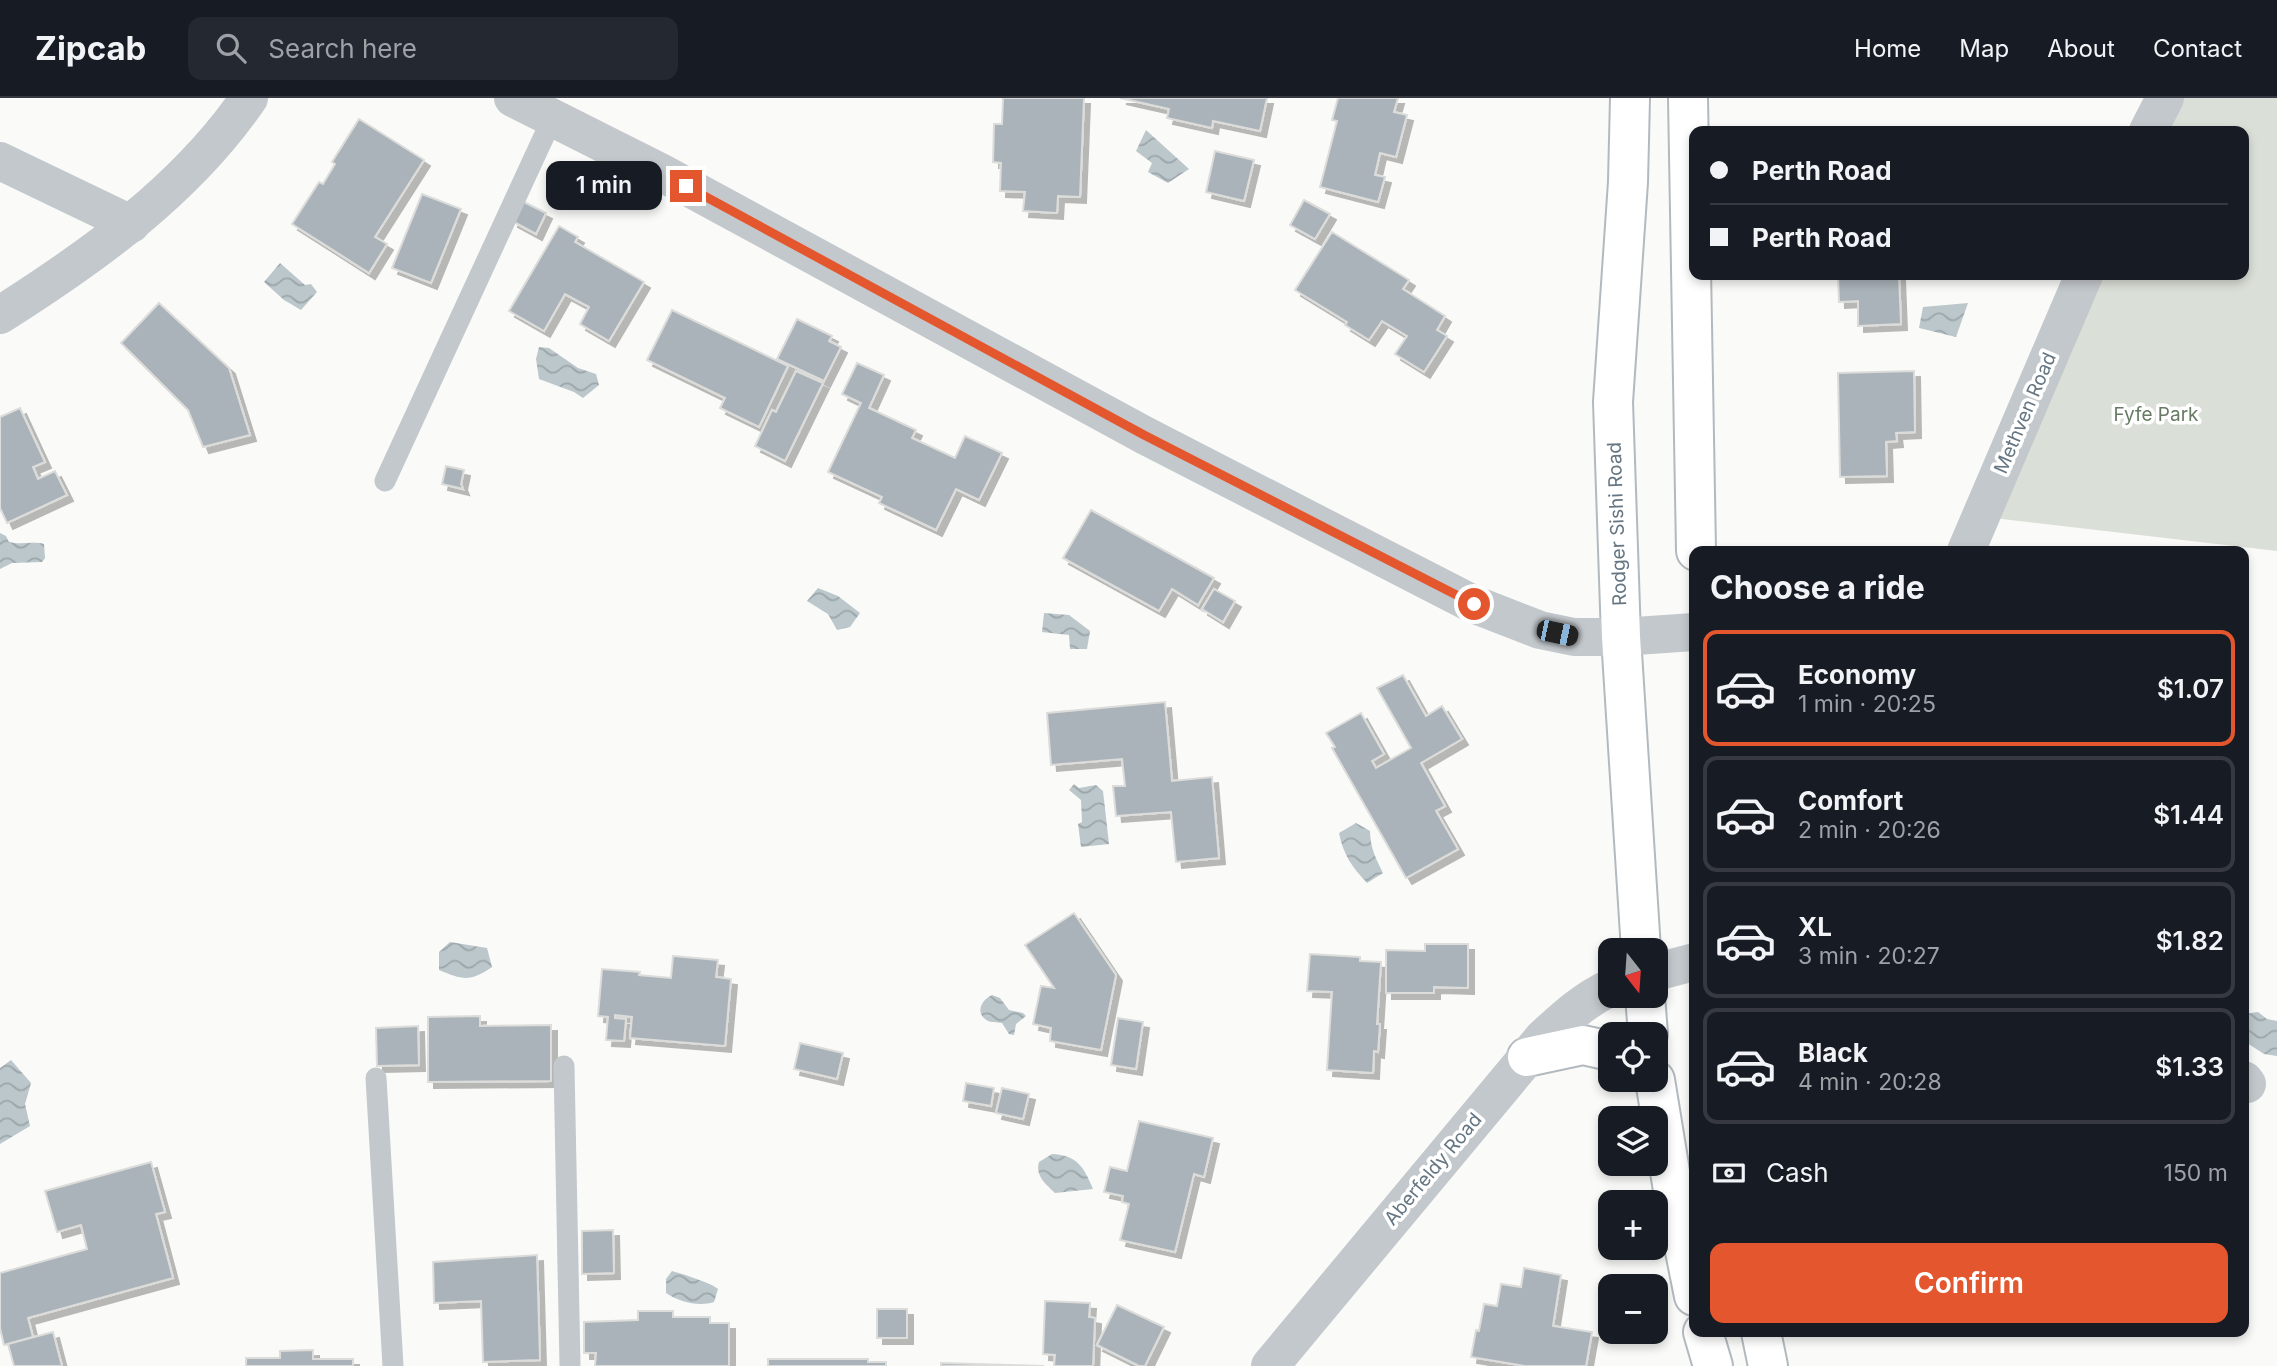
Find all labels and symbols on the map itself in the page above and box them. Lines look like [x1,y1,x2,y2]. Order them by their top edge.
callout: 1 min [546,162,662,210]
route end [670,170,702,202]
street label: Methven Road [1989,349,2061,477]
park label: Fyfe Park [2113,403,2199,426]
street label: Rodger Sishi Road [1603,442,1631,606]
route start [1458,588,1490,620]
car [1535,618,1580,648]
north arrow [1598,938,1668,1008]
street label: Aberfeldy Road [1380,1108,1486,1230]

